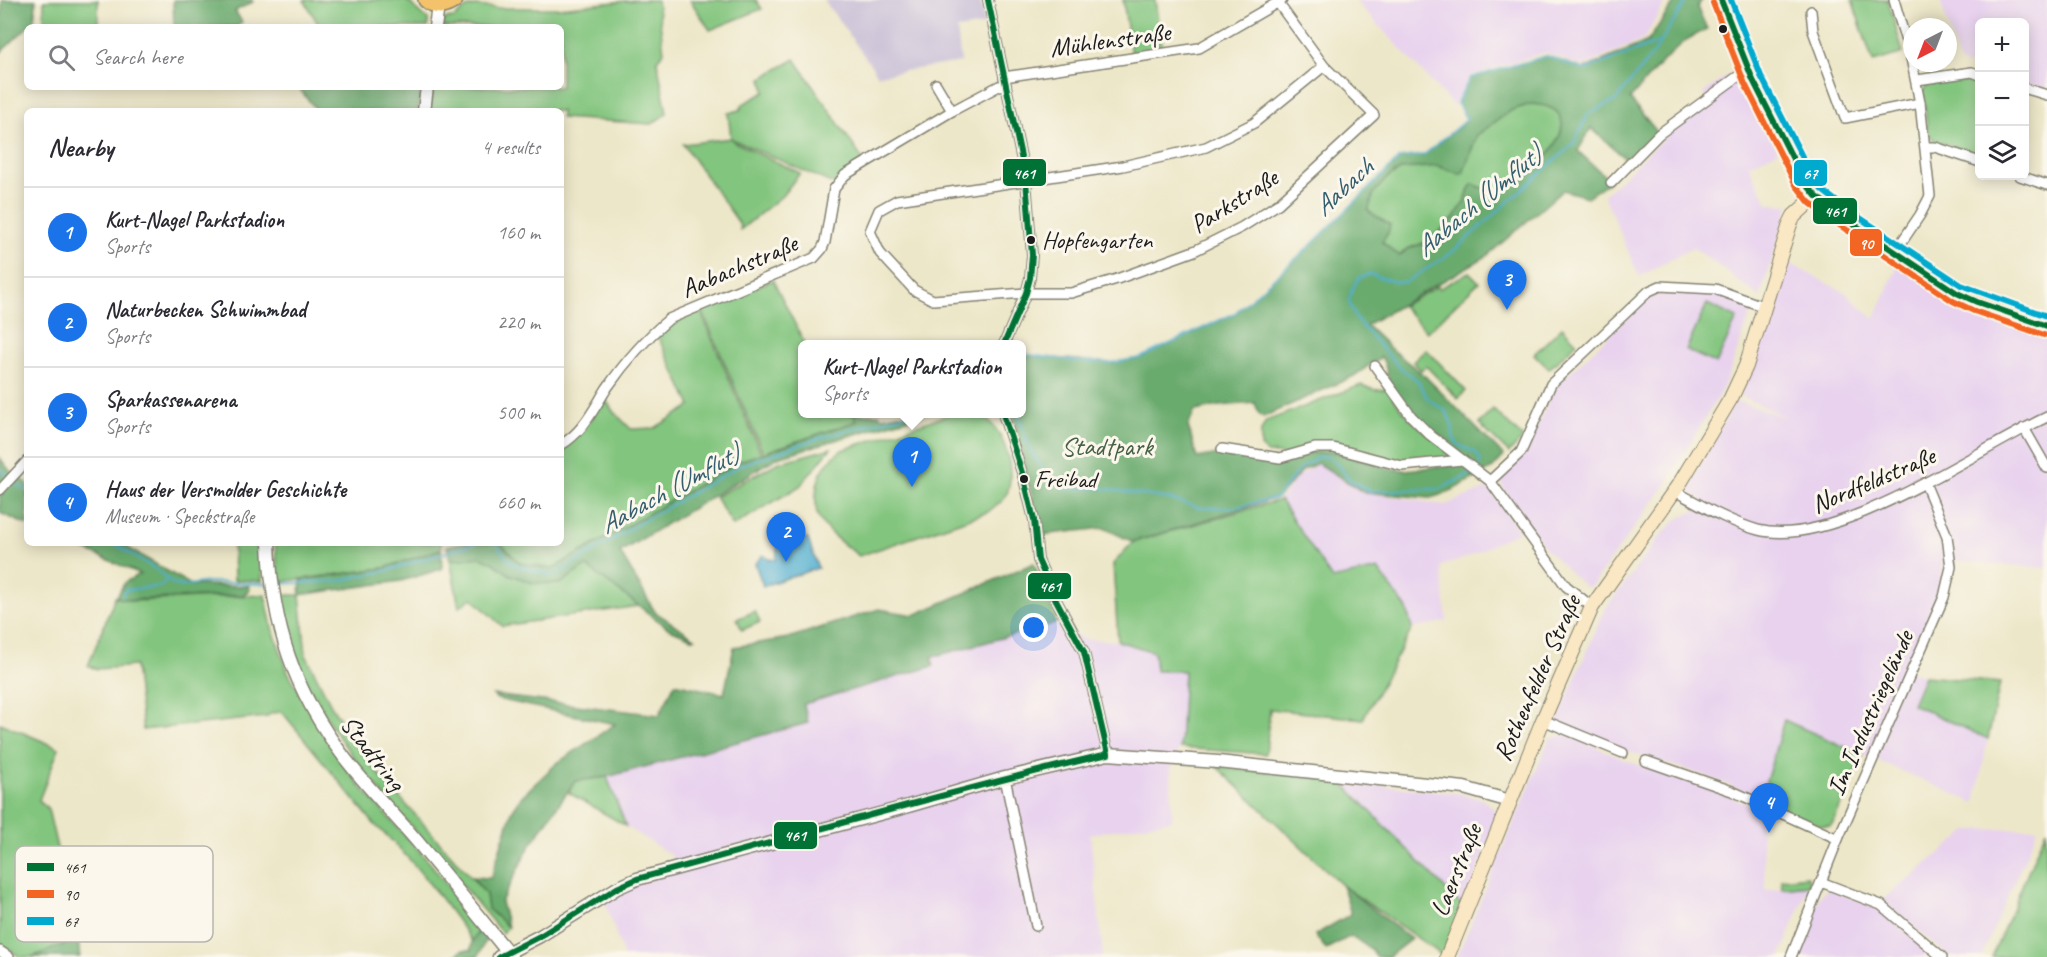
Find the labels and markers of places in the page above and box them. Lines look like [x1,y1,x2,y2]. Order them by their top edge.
unlabelled marker [1717,23,1729,35]
place label: Hopfengarten [1042,225,1153,255]
marker: Hopfengarten [1025,234,1037,246]
pin: 3 [1488,260,1526,310]
pin: 1 [892,438,932,487]
place label: Freibad [1035,464,1100,494]
marker: Freibad [1018,473,1030,485]
pin: 2 [766,512,806,562]
pin: 4 [1750,784,1788,833]

